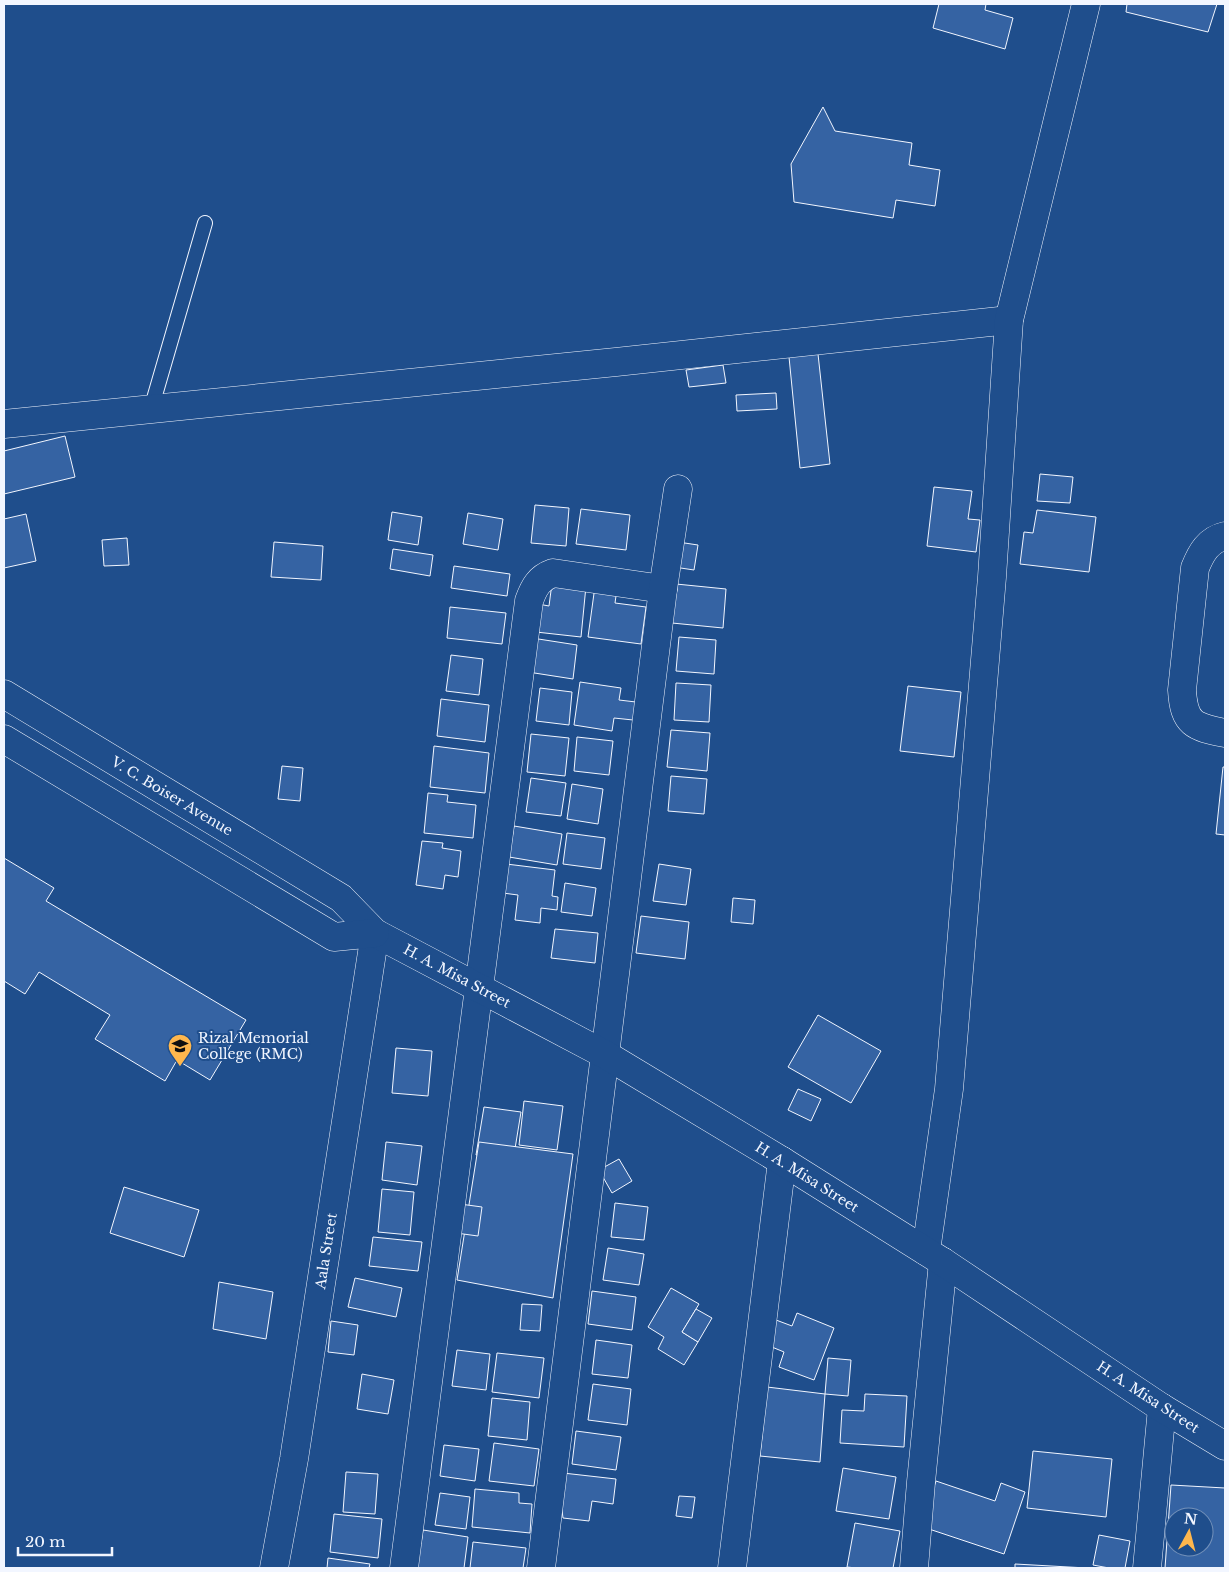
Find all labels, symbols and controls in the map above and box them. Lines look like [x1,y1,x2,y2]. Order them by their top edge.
street label: V. C. Boiser Avenue [107,752,236,839]
street label: H. A. Misa Street [400,940,514,1012]
place label: Rizal Memorial College (RMC) [198,1029,309,1063]
school or university icon: Rizal Memorial College (RMC) [167,1033,193,1067]
street label: H. A. Misa Street [752,1138,863,1216]
street label: Aala Street [311,1211,341,1291]
street label: H. A. Misa Street [1093,1357,1203,1437]
north arrow [1164,1507,1214,1557]
text: N [1183,1509,1198,1529]
scale bar [18,1524,111,1556]
text: 20 m [25,1532,65,1551]

